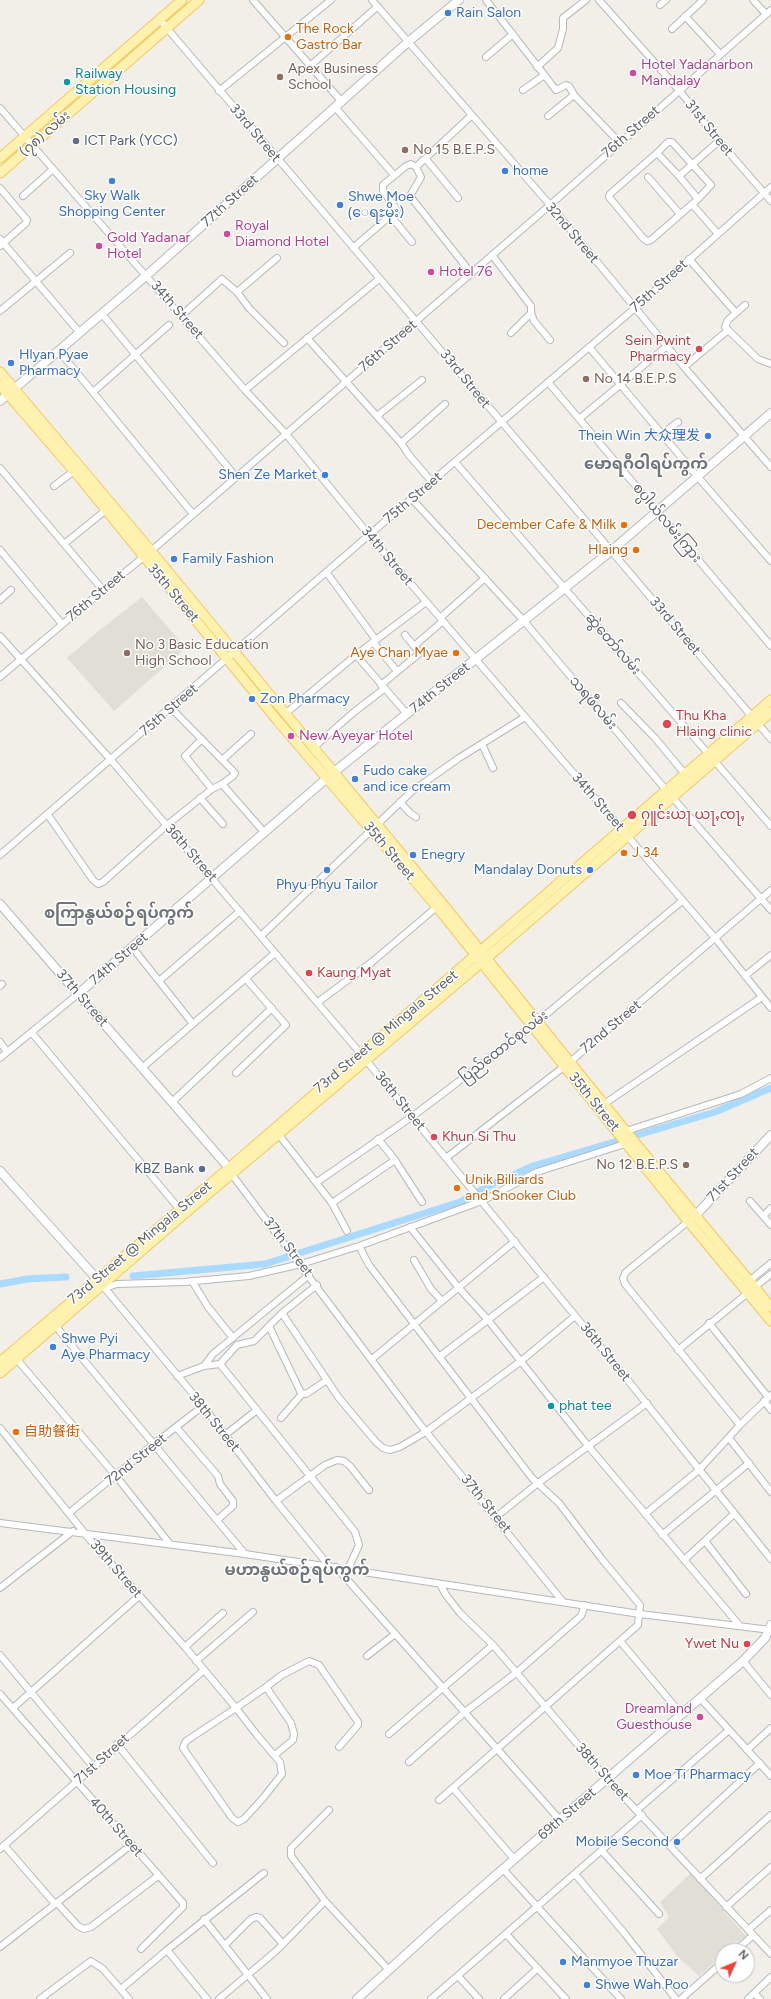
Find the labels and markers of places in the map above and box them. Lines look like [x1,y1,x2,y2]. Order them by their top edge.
place label: Rain Salon [456,5,521,21]
marker: Rain Salon [443,8,453,18]
place label: The Rock Gastro Bar [296,21,362,54]
marker: The Rock Gastro Bar [283,32,293,42]
place label: Hotel Yadanarbon Mandalay [641,57,753,90]
place label: Apex Business School [288,61,378,94]
place label: Railway Station Housing [75,66,176,98]
marker: Hotel Yadanarbon Mandalay [628,68,638,78]
marker: Apex Business School [275,72,285,82]
marker: Railway Station Housing [62,77,72,87]
place label: ICT Park (YCC) [84,133,178,149]
marker: ICT Park (YCC) [71,136,81,146]
place label: No 15 B.E.P.S [413,142,495,158]
marker: No 15 B.E.P.S [400,145,410,155]
place label: home [513,163,548,179]
marker: home [500,166,510,176]
marker: Sky Walk Shopping Center [107,176,117,186]
place label: Sky Walk Shopping Center [59,188,165,220]
place label: Shwe Moe (ေရႊမိုး) [348,189,414,222]
marker: Shwe Moe (ေရႊမိုး) [335,200,345,210]
place label: Royal Diamond Hotel [235,218,329,250]
marker: Royal Diamond Hotel [222,229,232,239]
place label: Gold Yadanar Hotel [107,230,190,262]
marker: Gold Yadanar Hotel [94,241,104,251]
place label: Hotel 76 [439,264,493,280]
marker: Hotel 76 [426,267,436,277]
place label: Sein Pwint Pharmacy [625,333,691,366]
marker: Sein Pwint Pharmacy [694,344,704,354]
place label: Hlyan Pyae Pharmacy [19,347,88,380]
marker: Hlyan Pyae Pharmacy [6,358,16,368]
place label: No 14 B.E.P.S [594,371,677,387]
marker: No 14 B.E.P.S [581,374,591,384]
place label: Thein Win 大众理发 [578,428,700,444]
marker: Thein Win 大众理发 [703,431,713,441]
place label: Shen Ze Market [218,467,317,483]
marker: Shen Ze Market [320,470,330,480]
place label: December Cafe & Milk [477,517,616,533]
marker: December Cafe & Milk [619,520,629,530]
place label: Hlaing [588,542,628,558]
marker: Hlaing [631,545,641,555]
place label: Family Fashion [182,551,274,567]
marker: Family Fashion [169,554,179,564]
place label: No 3 Basic Education High School [135,637,268,670]
place label: Aye Chan Myae [350,645,448,661]
marker: No 3 Basic Education High School [122,648,132,658]
marker: Aye Chan Myae [451,648,461,658]
place label: Zon Pharmacy [260,691,350,707]
marker: Zon Pharmacy [247,694,257,704]
place label: Thu Kha Hlaing clinic [676,708,752,740]
marker: Thu Kha Hlaing clinic [661,718,673,730]
place label: New Ayeyar Hotel [299,728,413,744]
marker: New Ayeyar Hotel [286,731,296,741]
place label: Fudo cake and ice cream [363,763,451,796]
marker: Fudo cake and ice cream [350,774,360,784]
place label: ႁူင်းယႃ ယႃႇၸႃႇ [641,807,745,823]
marker: ႁူင်းယႃ ယႃႇၸႃႇ [626,809,638,821]
place label: J 34 [632,845,659,861]
place label: Enegry [421,847,465,863]
marker: J 34 [619,848,629,858]
marker: Enegry [408,850,418,860]
place label: Mandalay Donuts [474,862,582,878]
marker: Phyu Phyu Tailor [322,865,332,875]
marker: Mandalay Donuts [585,865,595,875]
place label: Phyu Phyu Tailor [276,877,378,893]
place label: Kaung Myat [317,965,391,981]
marker: Kaung Myat [304,968,314,978]
place label: Khun Si Thu [442,1129,516,1145]
marker: Khun Si Thu [429,1132,439,1142]
place label: No 12 B.E.P.S [596,1157,678,1173]
marker: No 12 B.E.P.S [681,1160,691,1170]
place label: KBZ Bank [134,1161,194,1177]
marker: KBZ Bank [197,1164,207,1174]
place label: Unik Billiards and Snooker Club [465,1172,576,1204]
marker: Unik Billiards and Snooker Club [452,1183,462,1193]
place label: Shwe Pyi Aye Pharmacy [61,1331,150,1364]
marker: Shwe Pyi Aye Pharmacy [48,1342,58,1352]
place label: phat tee [559,1398,612,1414]
marker: phat tee [546,1401,556,1411]
place label: 自助餐街 [24,1424,80,1440]
marker: 自助餐街 [11,1427,21,1437]
place label: Ywet Nu [685,1636,739,1652]
marker: Ywet Nu [742,1639,752,1649]
place label: Dreamland Guesthouse [616,1701,692,1734]
marker: Dreamland Guesthouse [695,1712,705,1722]
place label: Moe Ti Pharmacy [644,1767,751,1783]
marker: Moe Ti Pharmacy [631,1770,641,1780]
place label: Mobile Second [575,1834,669,1850]
marker: Mobile Second [672,1837,682,1847]
place label: Manmyoe Thuzar [571,1954,678,1970]
marker: Manmyoe Thuzar [558,1957,568,1967]
place label: Shwe Wah Poo [595,1977,689,1993]
marker: Shwe Wah Poo [582,1980,592,1990]

